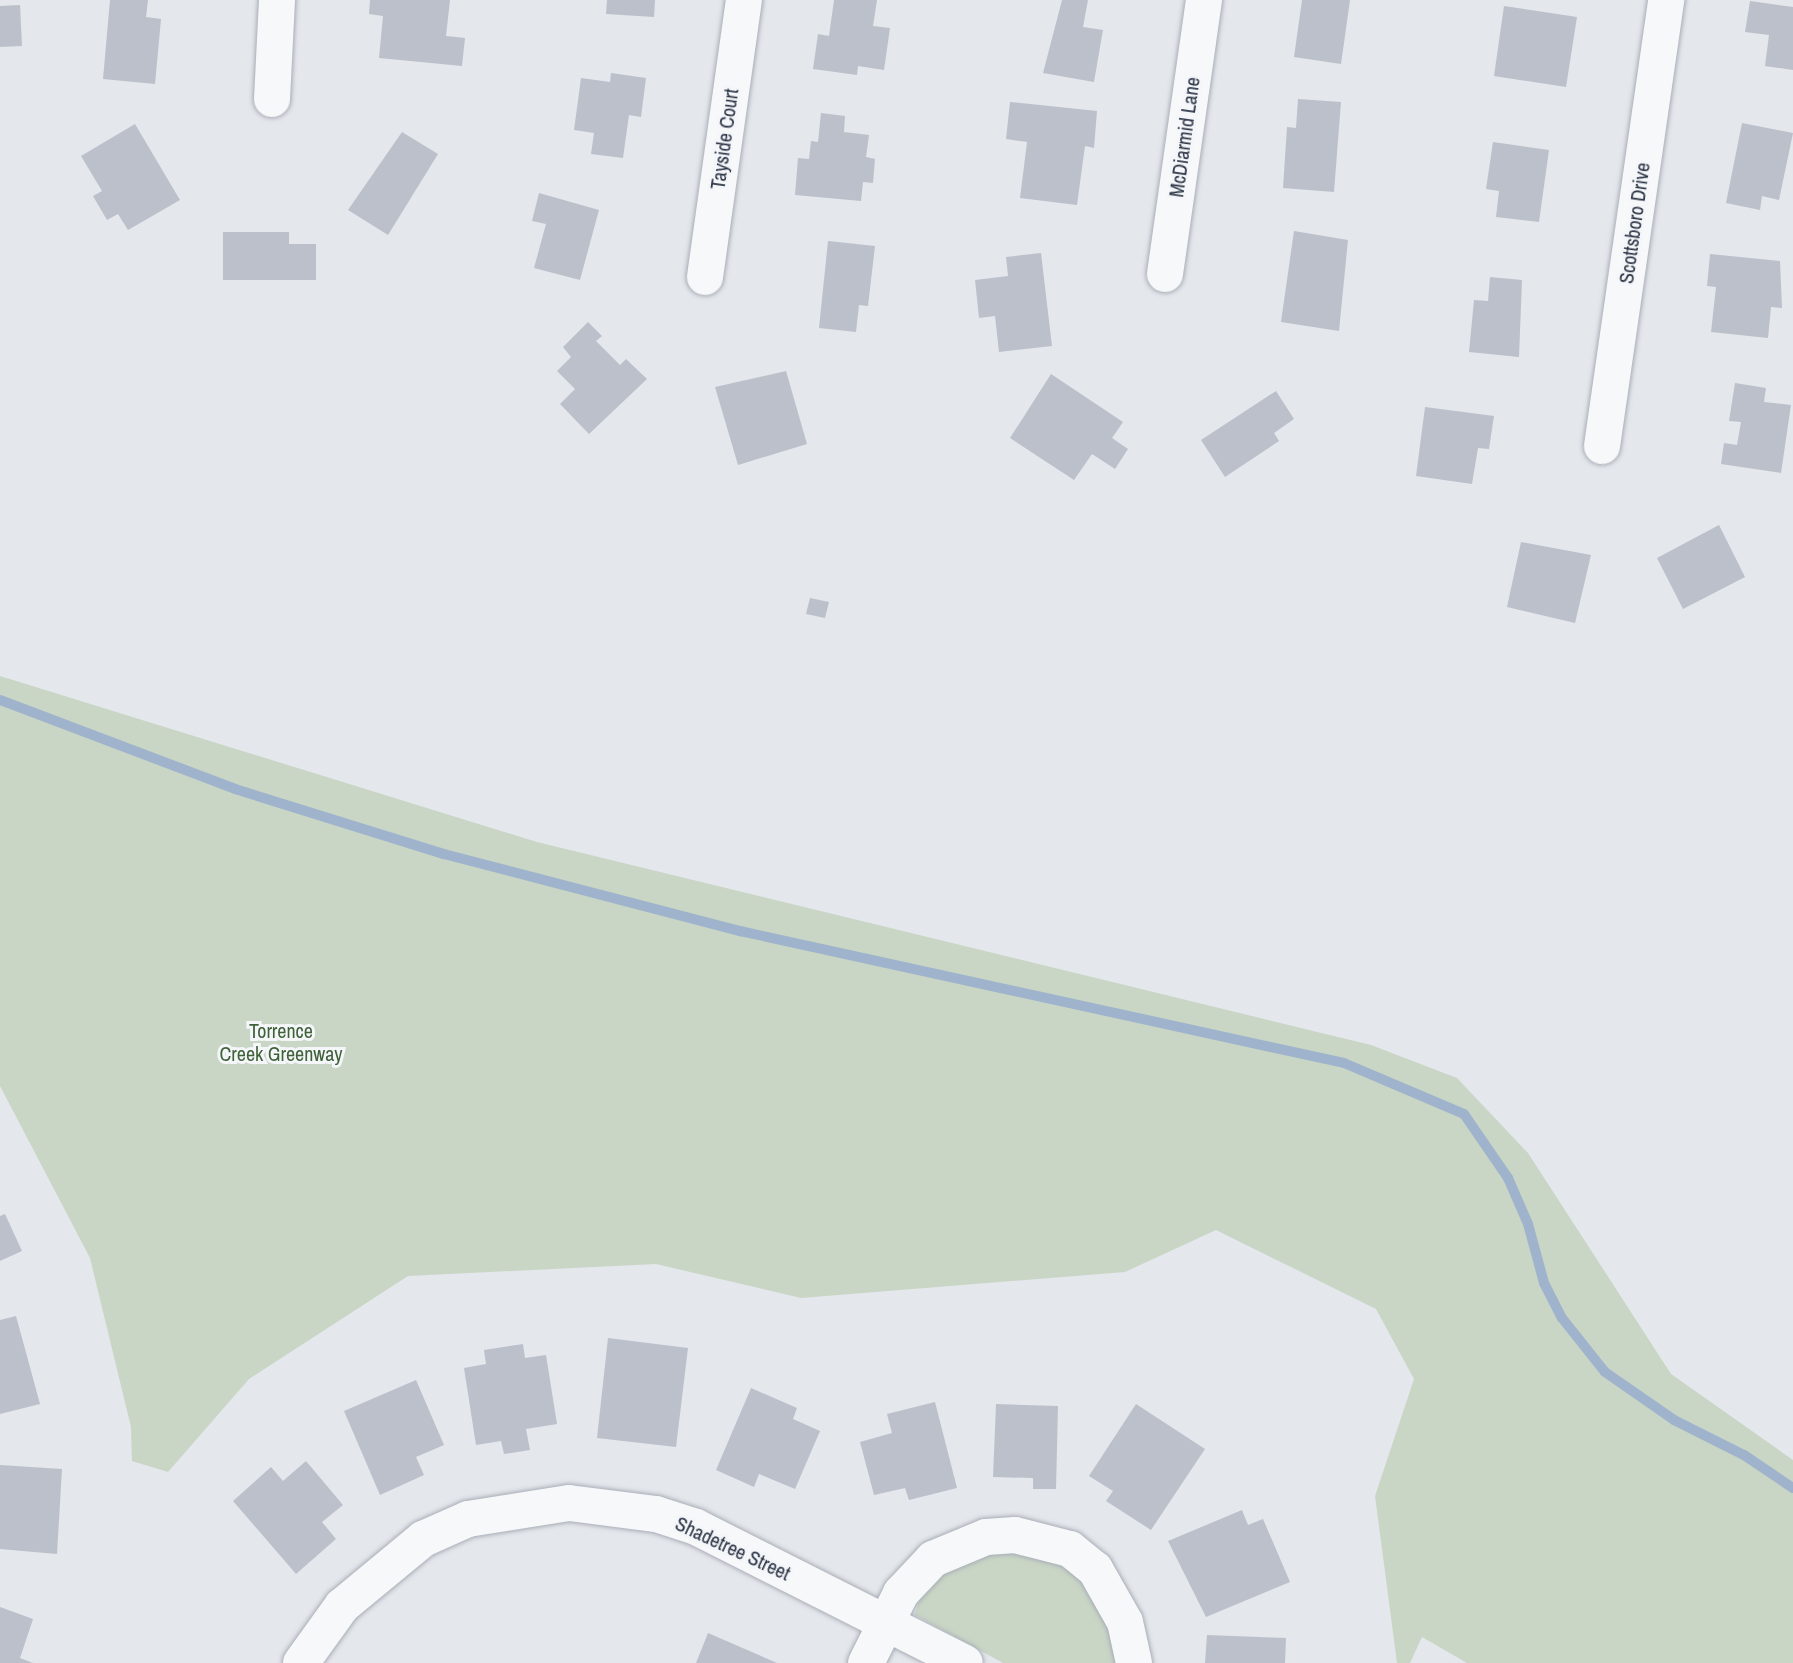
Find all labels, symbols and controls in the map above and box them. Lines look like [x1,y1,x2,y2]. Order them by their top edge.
street label: McDiarmid Lane [1164,75,1204,199]
street label: Tayside Court [705,87,743,191]
street label: Scottsboro Drive [1614,161,1654,285]
park label: Torrence Creek Greenway [219,1019,343,1066]
street label: Shadetree Street [672,1511,794,1585]

